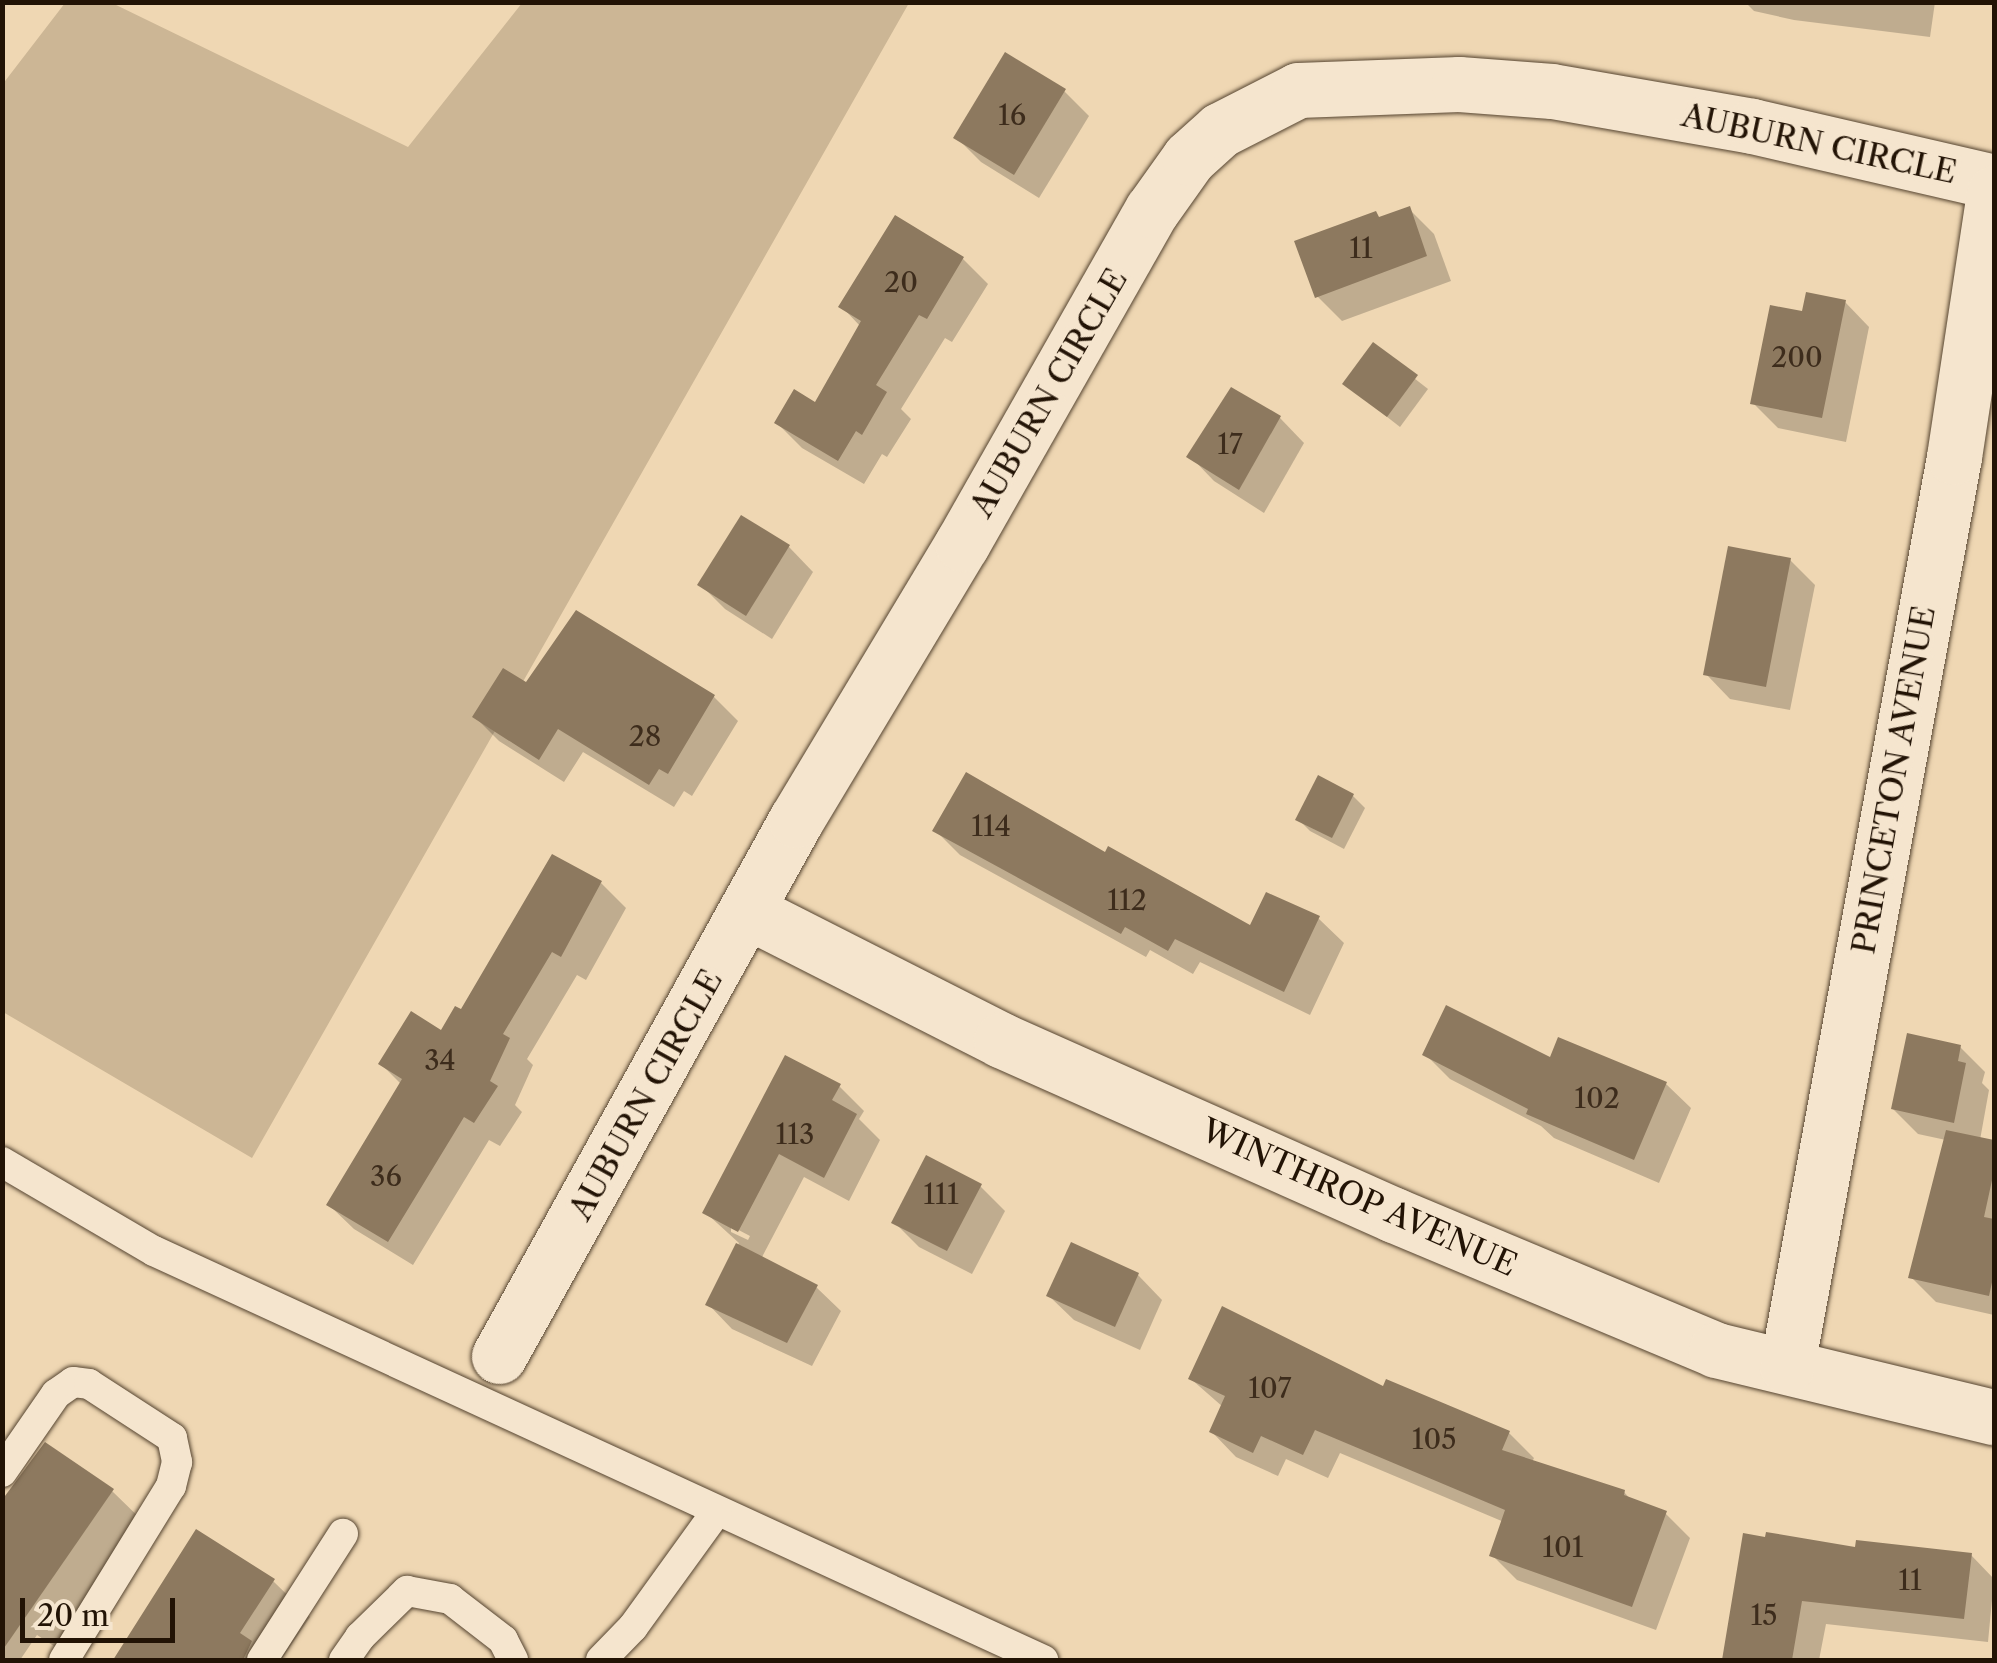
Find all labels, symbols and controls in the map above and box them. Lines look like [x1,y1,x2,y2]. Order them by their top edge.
street label: AUBURN CIRCLE [1678,96,1960,192]
house number: 16 [998,98,1026,132]
house number: 11 [1349,231,1373,265]
street label: AUBURN CIRCLE [962,262,1136,524]
house number: 20 [884,265,918,299]
house number: 200 [1771,340,1823,374]
house number: 17 [1217,427,1243,461]
street label: PRINCETON AVENUE [1844,602,1944,958]
house number: 28 [629,719,661,753]
house number: 114 [971,809,1011,843]
house number: 112 [1107,883,1147,917]
street label: AUBURN CIRCLE [561,963,731,1227]
house number: 34 [424,1043,456,1077]
house number: 102 [1574,1081,1620,1115]
street label: WINTHROP AVENUE [1194,1111,1524,1285]
house number: 113 [776,1117,814,1151]
house number: 36 [370,1159,402,1193]
house number: 111 [923,1177,959,1211]
house number: 107 [1248,1371,1292,1405]
house number: 105 [1412,1422,1456,1456]
house number: 101 [1542,1530,1584,1564]
house number: 11 [1898,1563,1922,1597]
scale bar [25,1578,180,1640]
text: 20 m [37,1597,109,1634]
house number: 15 [1751,1598,1777,1632]

